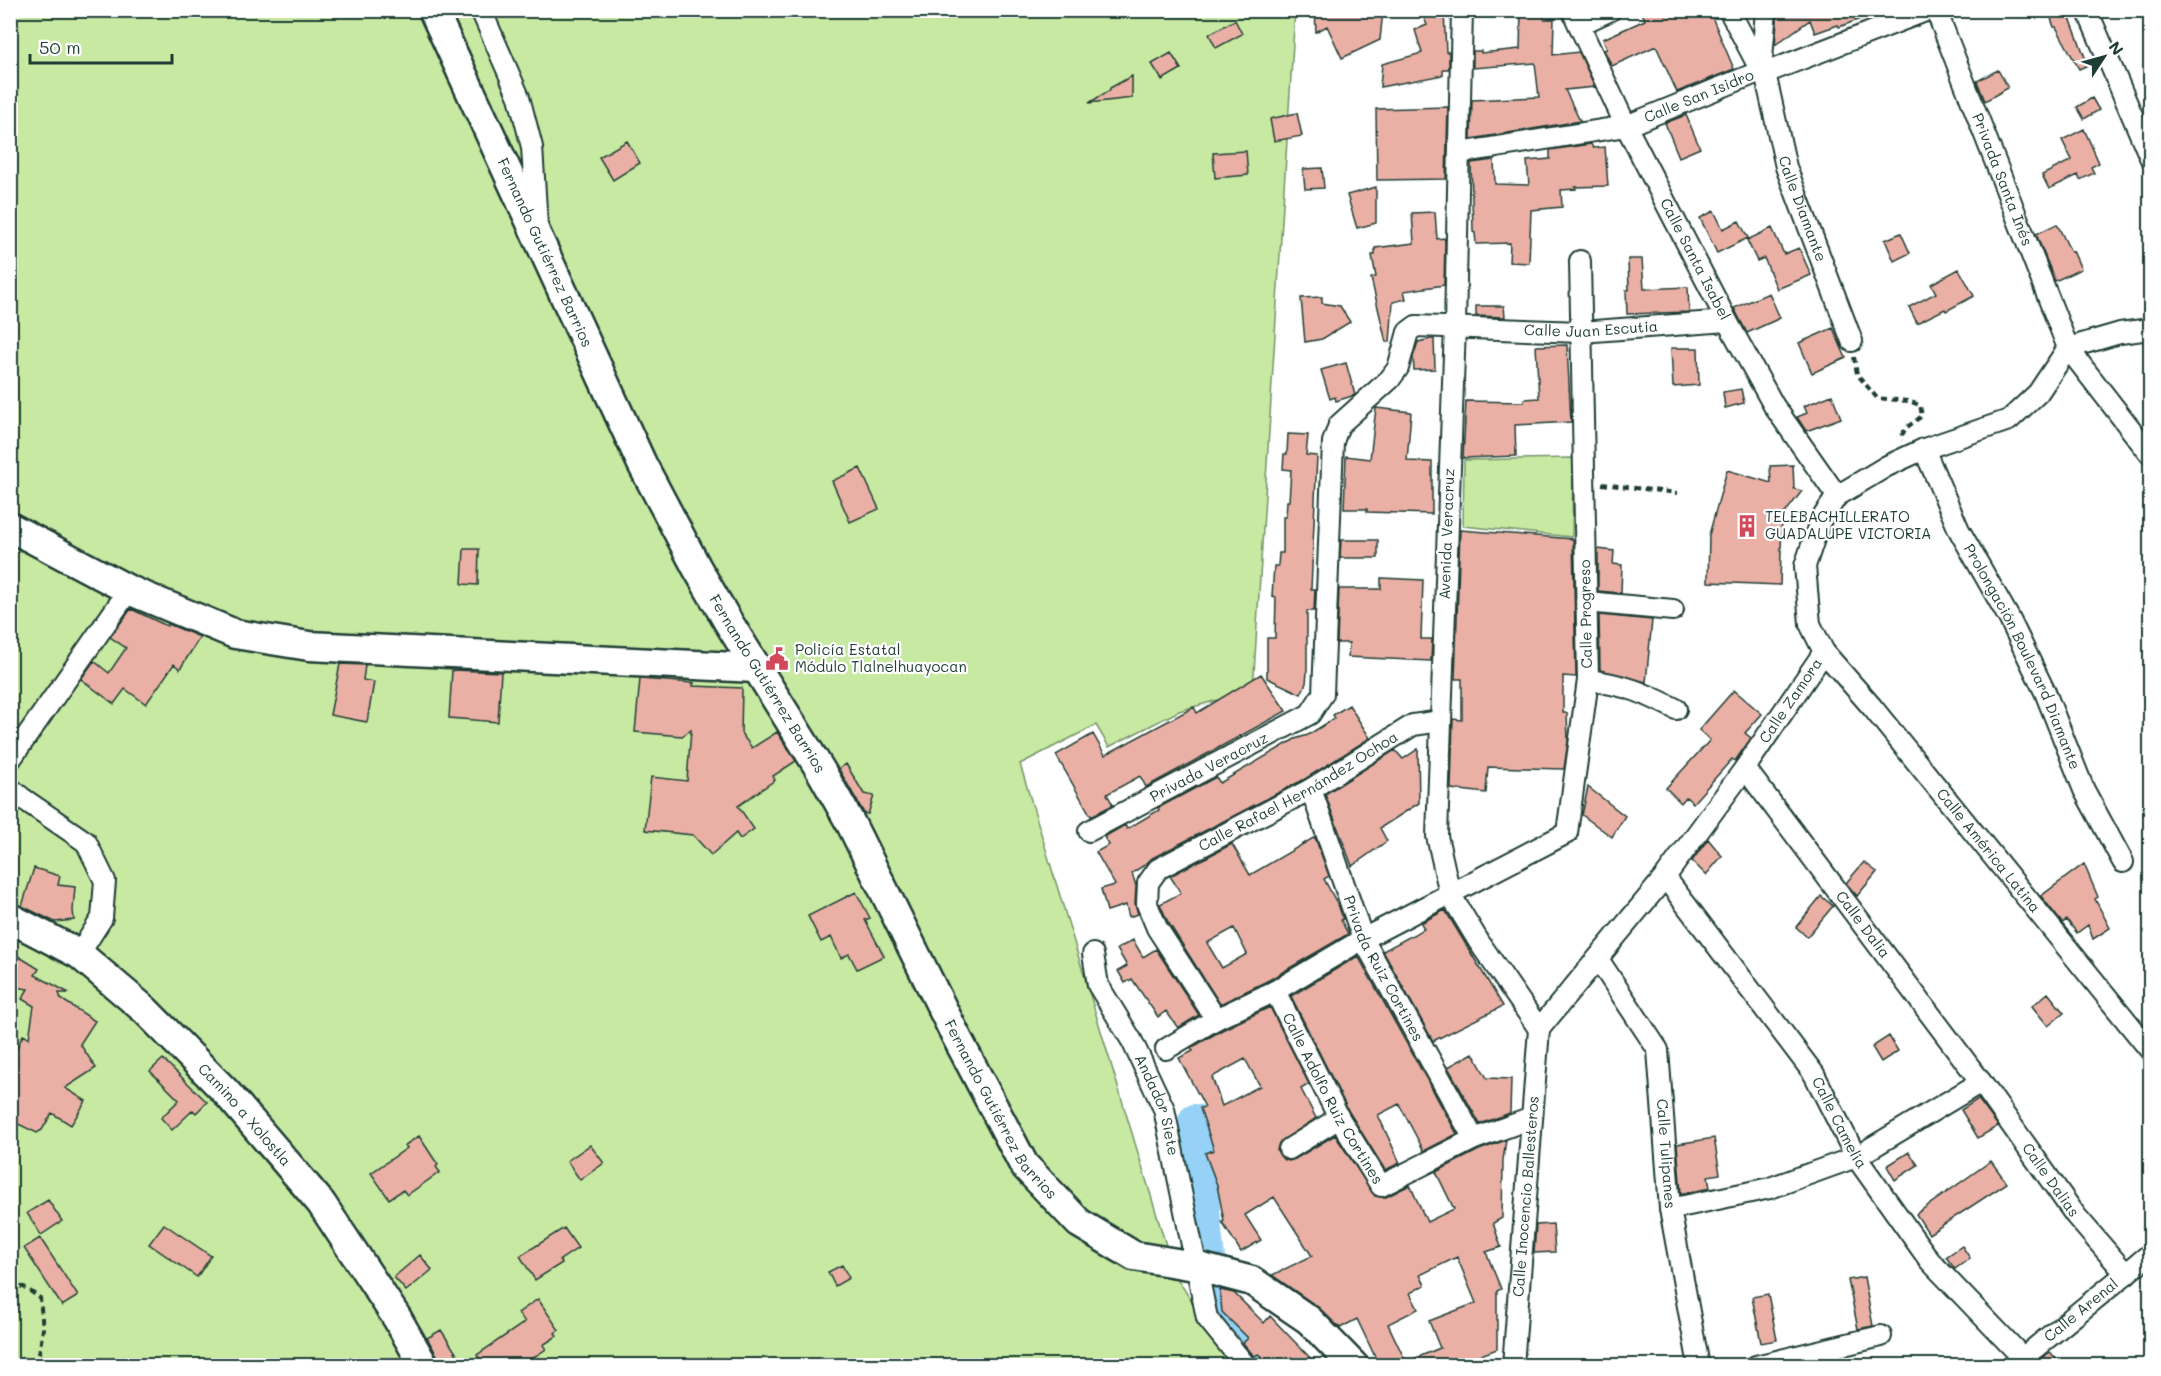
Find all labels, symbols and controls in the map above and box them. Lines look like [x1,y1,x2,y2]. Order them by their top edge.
scale bar [30,27,172,65]
north arrow [2074,27,2134,87]
text: 50 m [39,35,81,59]
text: N [2104,37,2129,59]
street label: Calle San Isidro [1641,64,1757,127]
street label: Privada Santa Inés [1968,110,2038,248]
street label: Fernando Gutiérrez Barrios [493,154,598,350]
street label: Calle Diamante [1775,154,1832,264]
street label: Calle Santa Isabel [1656,194,1736,323]
street label: Calle Juan Escutia [1524,315,1659,341]
street label: Avenida Veracruz [1434,468,1458,600]
place label: TELEBACHILLERATO GUADALUPE VICTORIA [1765,506,1931,543]
building icon: TELEBACHILLERATO GUADALUPE VICTORIA [1734,513,1760,539]
street label: Prolongación Boulevard Diamante [1960,540,2086,772]
street label: Calle Progreso [1574,559,1596,669]
street label: Fernando Gutiérrez Barrios [705,591,831,776]
place label: Policía Estatal Módulo Tlalnelhuayocan [795,639,967,676]
public building icon: Policía Estatal Módulo Tlalnelhuayocan [764,646,790,672]
street label: Calle Zamora [1754,654,1826,747]
street label: Calle Rafael Hernández Ochoa [1195,726,1401,855]
street label: Privada Veracruz [1146,727,1271,806]
street label: Calle América Latina [1933,784,2046,916]
street label: Calle Dalia [1832,886,1895,962]
street label: Privada Ruiz Cortines [1340,893,1429,1045]
street label: Calle Adolfo Ruiz Cortines [1279,1009,1388,1188]
street label: Fernando Gutiérrez Barrios [940,1016,1062,1203]
street label: Andador Siete [1131,1051,1184,1157]
street label: Camino a Xolostla [194,1058,296,1170]
street label: Calle Camelia [1808,1073,1872,1172]
street label: Calle Inocencio Ballesteros [1507,1095,1543,1298]
street label: Calle Tulipanes [1653,1098,1681,1209]
street label: Calle Dalias [2018,1138,2084,1221]
street label: Calle Arenal [2039,1273,2122,1346]

